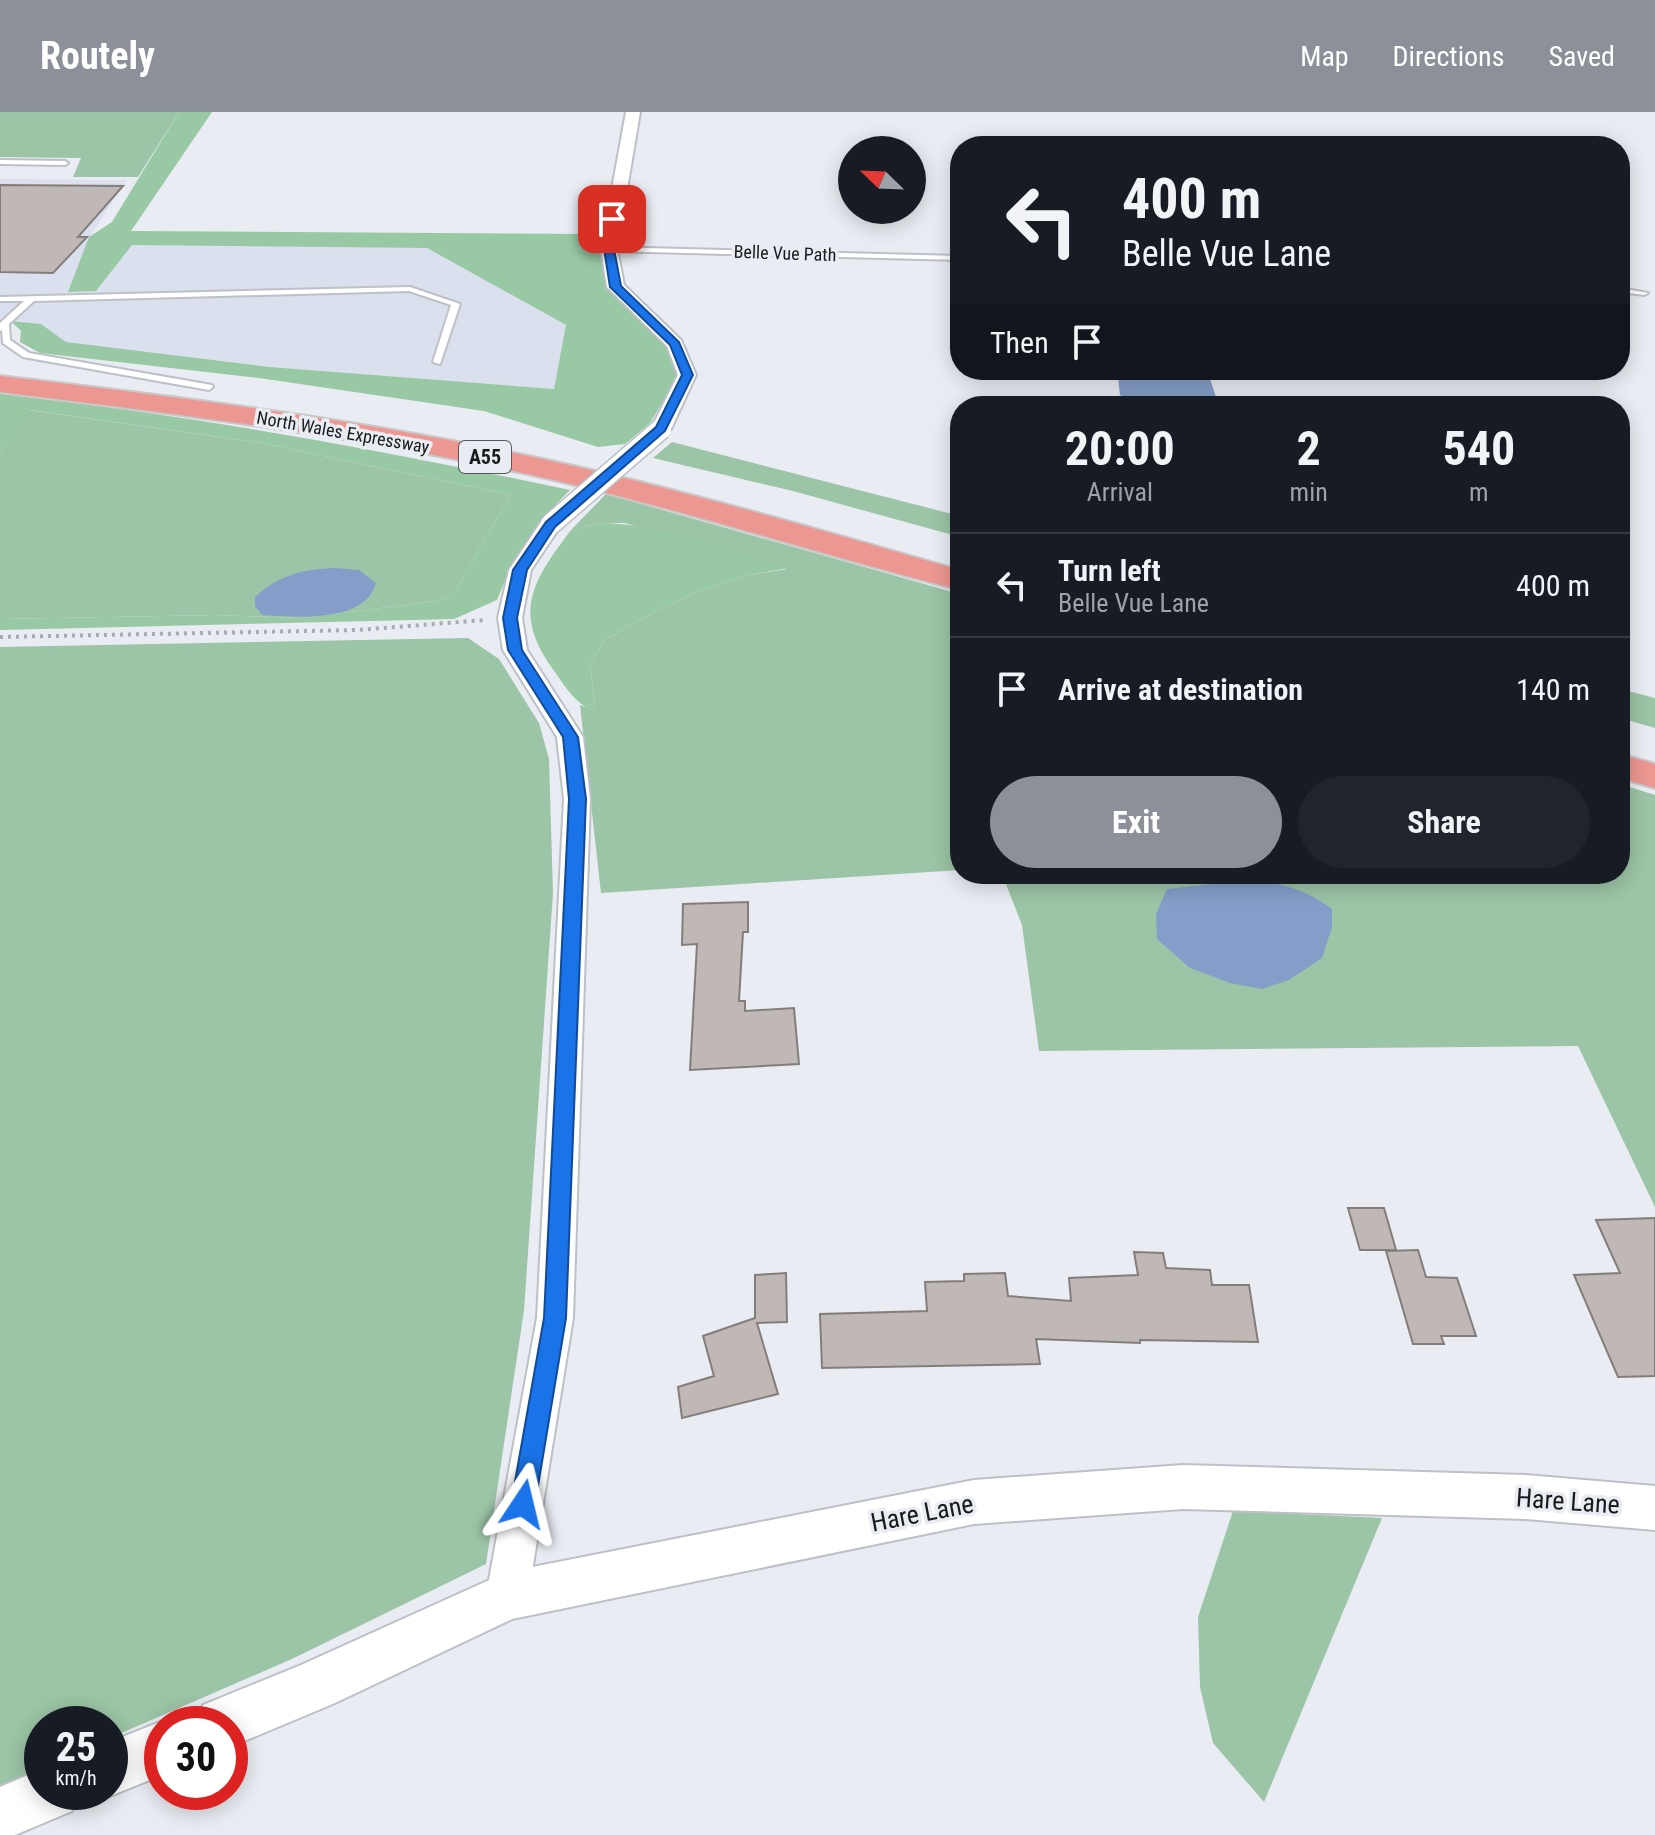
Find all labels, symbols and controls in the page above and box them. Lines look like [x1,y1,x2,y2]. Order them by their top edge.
text: Routely [40,34,155,78]
text: Map [1300,40,1349,73]
text: Directions [1393,40,1504,73]
text: Saved [1548,40,1615,73]
north arrow [838,136,926,224]
map controls [838,136,926,224]
text: 400 m [1122,166,1261,232]
icon: left [990,168,1094,272]
pin [578,185,646,253]
icon: arrive [590,197,634,241]
text: Belle Vue Lane [1122,233,1331,275]
street label: Belle Vue Path [733,241,837,265]
icon: arrive [1065,320,1109,364]
text: Then [990,325,1049,360]
street label: North Wales Expressway [255,406,431,458]
text: 20:00 [1065,420,1175,477]
text: 2 [1297,420,1321,477]
text: 540 [1442,420,1515,477]
road number: A55 [459,441,511,473]
text: Arrival [1087,477,1153,507]
text: min [1290,477,1328,507]
text: m [1469,477,1489,507]
text: Turn left [1058,553,1161,588]
icon: left [990,563,1034,607]
text: 400 m [1516,568,1590,603]
text: Belle Vue Lane [1058,588,1209,618]
icon: arrive [990,667,1034,711]
text: Arrive at destination [1058,672,1303,707]
text: 140 m [1516,672,1590,707]
button: Exit [990,776,1282,868]
button: Share [1298,776,1590,868]
position arrow [481,1462,565,1546]
street label: Hare Lane [1515,1482,1621,1520]
street label: Hare Lane [868,1488,976,1538]
speed limit sign: 30 [144,1706,248,1810]
text: 25 [56,1724,96,1771]
text: km/h [55,1766,97,1790]

